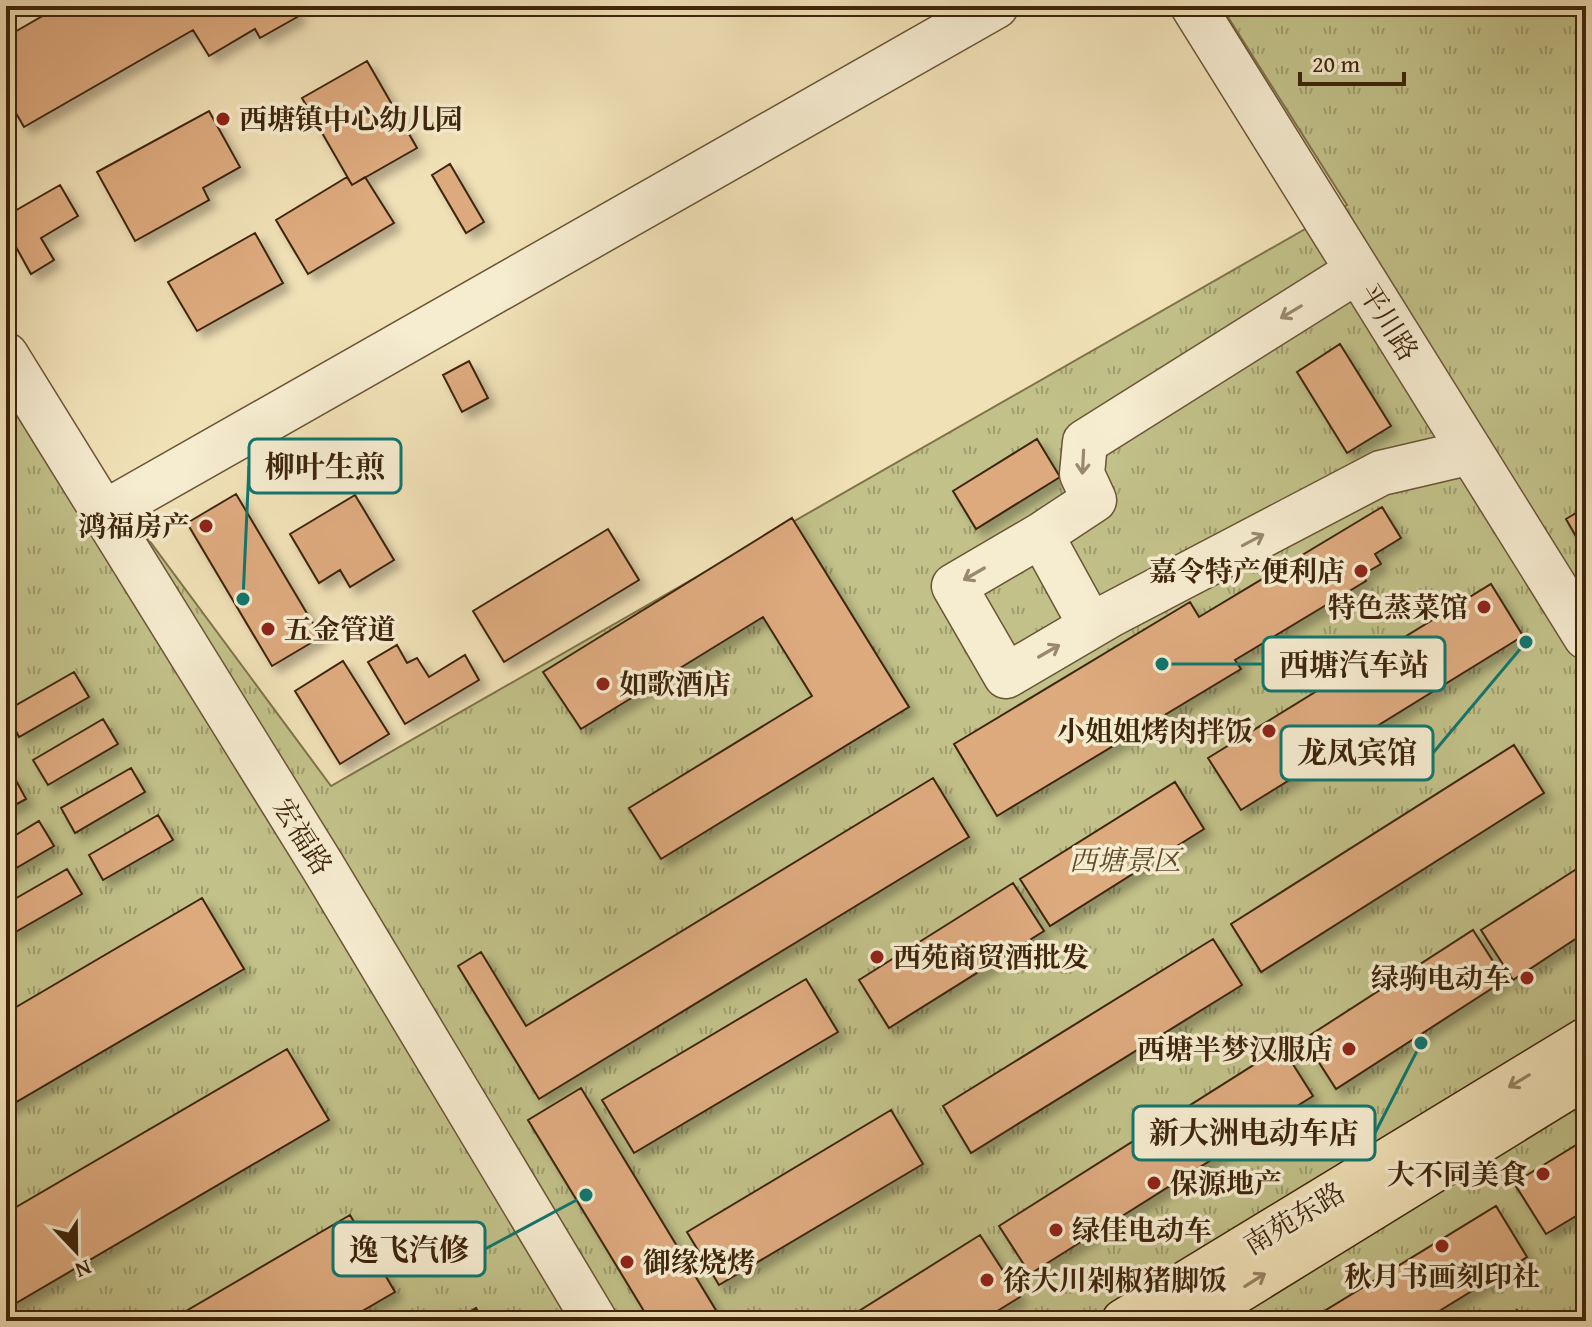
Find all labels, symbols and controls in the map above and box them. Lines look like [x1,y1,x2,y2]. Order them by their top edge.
scale bar [1300,36,1404,86]
text: 20 m [1312,46,1360,81]
place label: 西塘镇中心幼儿园 [239,98,463,139]
marker: 西塘镇中心幼儿园 [214,110,232,128]
street label: 平川路 [1350,275,1429,368]
one-way arrow [1280,304,1303,320]
callout: 柳叶生煎 [249,439,401,493]
text: 柳叶生煎 [265,444,385,488]
one-way arrow [1076,448,1091,475]
place label: 鸿福房产 [78,505,190,546]
marker: 鸿福房产 [197,517,215,535]
one-way arrow [1241,531,1265,547]
place label: 嘉令特产便利店 [1149,550,1345,591]
marker: 嘉令特产便利店 [1352,562,1370,580]
one-way arrow [963,566,986,582]
place label: 特色蒸菜馆 [1328,586,1468,627]
marker: 特色蒸菜馆 [1475,598,1493,616]
place label: 五金管道 [284,608,396,649]
marker: 五金管道 [259,620,277,638]
callout: 西塘汽车站 [1263,637,1445,691]
text: 西塘汽车站 [1279,642,1429,686]
one-way arrow [1037,643,1060,659]
place label: 如歌酒店 [619,663,731,704]
marker: 如歌酒店 [594,675,612,693]
place label: 小姐姐烤肉拌饭 [1057,710,1253,751]
marker: 小姐姐烤肉拌饭 [1260,722,1278,740]
callout: 龙凤宾馆 [1281,726,1433,780]
text: 龙凤宾馆 [1297,730,1417,774]
street label: 宏福路 [264,789,343,882]
park label: 西塘景区 [1069,839,1184,880]
place label: 西苑商贸酒批发 [893,936,1089,977]
marker: 西苑商贸酒批发 [868,948,886,966]
place label: 绿驹电动车 [1371,957,1511,998]
marker: 绿驹电动车 [1518,969,1536,987]
place label: 西塘半梦汉服店 [1137,1028,1333,1069]
marker: 西塘半梦汉服店 [1340,1040,1358,1058]
one-way arrow [1508,1073,1531,1089]
callout: 新大洲电动车店 [1133,1106,1375,1160]
text: 新大洲电动车店 [1149,1110,1359,1154]
place label: 大不同美食 [1387,1153,1527,1194]
place label: 保源地产 [1170,1162,1282,1203]
marker: 大不同美食 [1534,1165,1552,1183]
street label: 南苑东路 [1235,1171,1352,1264]
marker: 保源地产 [1145,1174,1163,1192]
place label: 绿佳电动车 [1072,1209,1212,1250]
north arrow [36,1211,116,1291]
marker: 绿佳电动车 [1047,1221,1065,1239]
callout: 逸飞汽修 [333,1222,485,1276]
text: 逸飞汽修 [349,1227,469,1271]
marker: 秋月书画刻印社 [1433,1237,1451,1255]
place label: 御缘烧烤 [643,1241,755,1282]
text: N [70,1252,96,1287]
marker: 御缘烧烤 [618,1253,636,1271]
place label: 秋月书画刻印社 [1344,1255,1540,1296]
place label: 徐大川剁椒猪脚饭 [1003,1259,1227,1300]
marker: 徐大川剁椒猪脚饭 [978,1271,996,1289]
one-way arrow [1243,1272,1266,1288]

